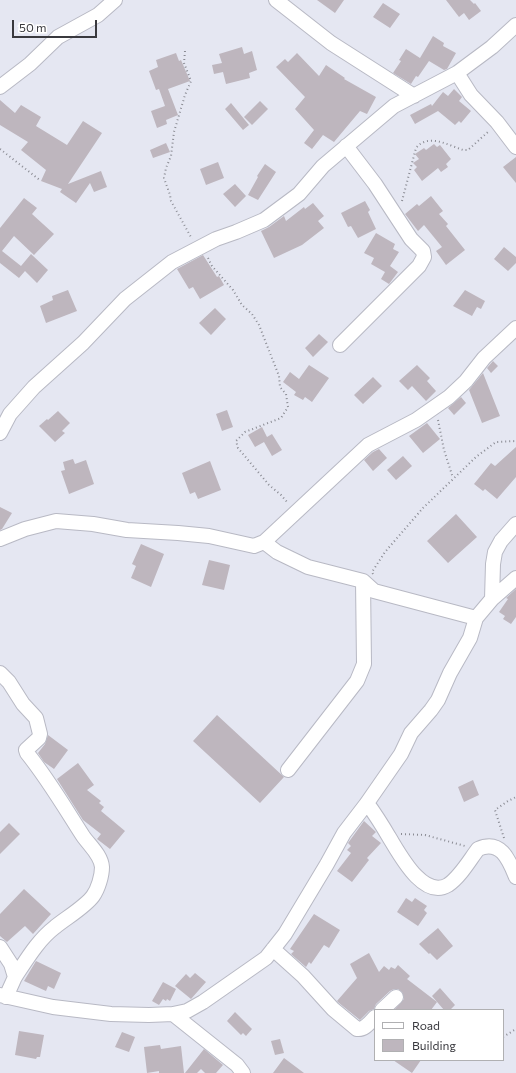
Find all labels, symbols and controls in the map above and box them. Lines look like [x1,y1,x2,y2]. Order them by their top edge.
scale bar [14,12,99,38]
text: 50 m [19,20,47,34]
legend [374,1009,504,1061]
text: Road [412,1018,440,1032]
text: Building [412,1038,456,1052]

